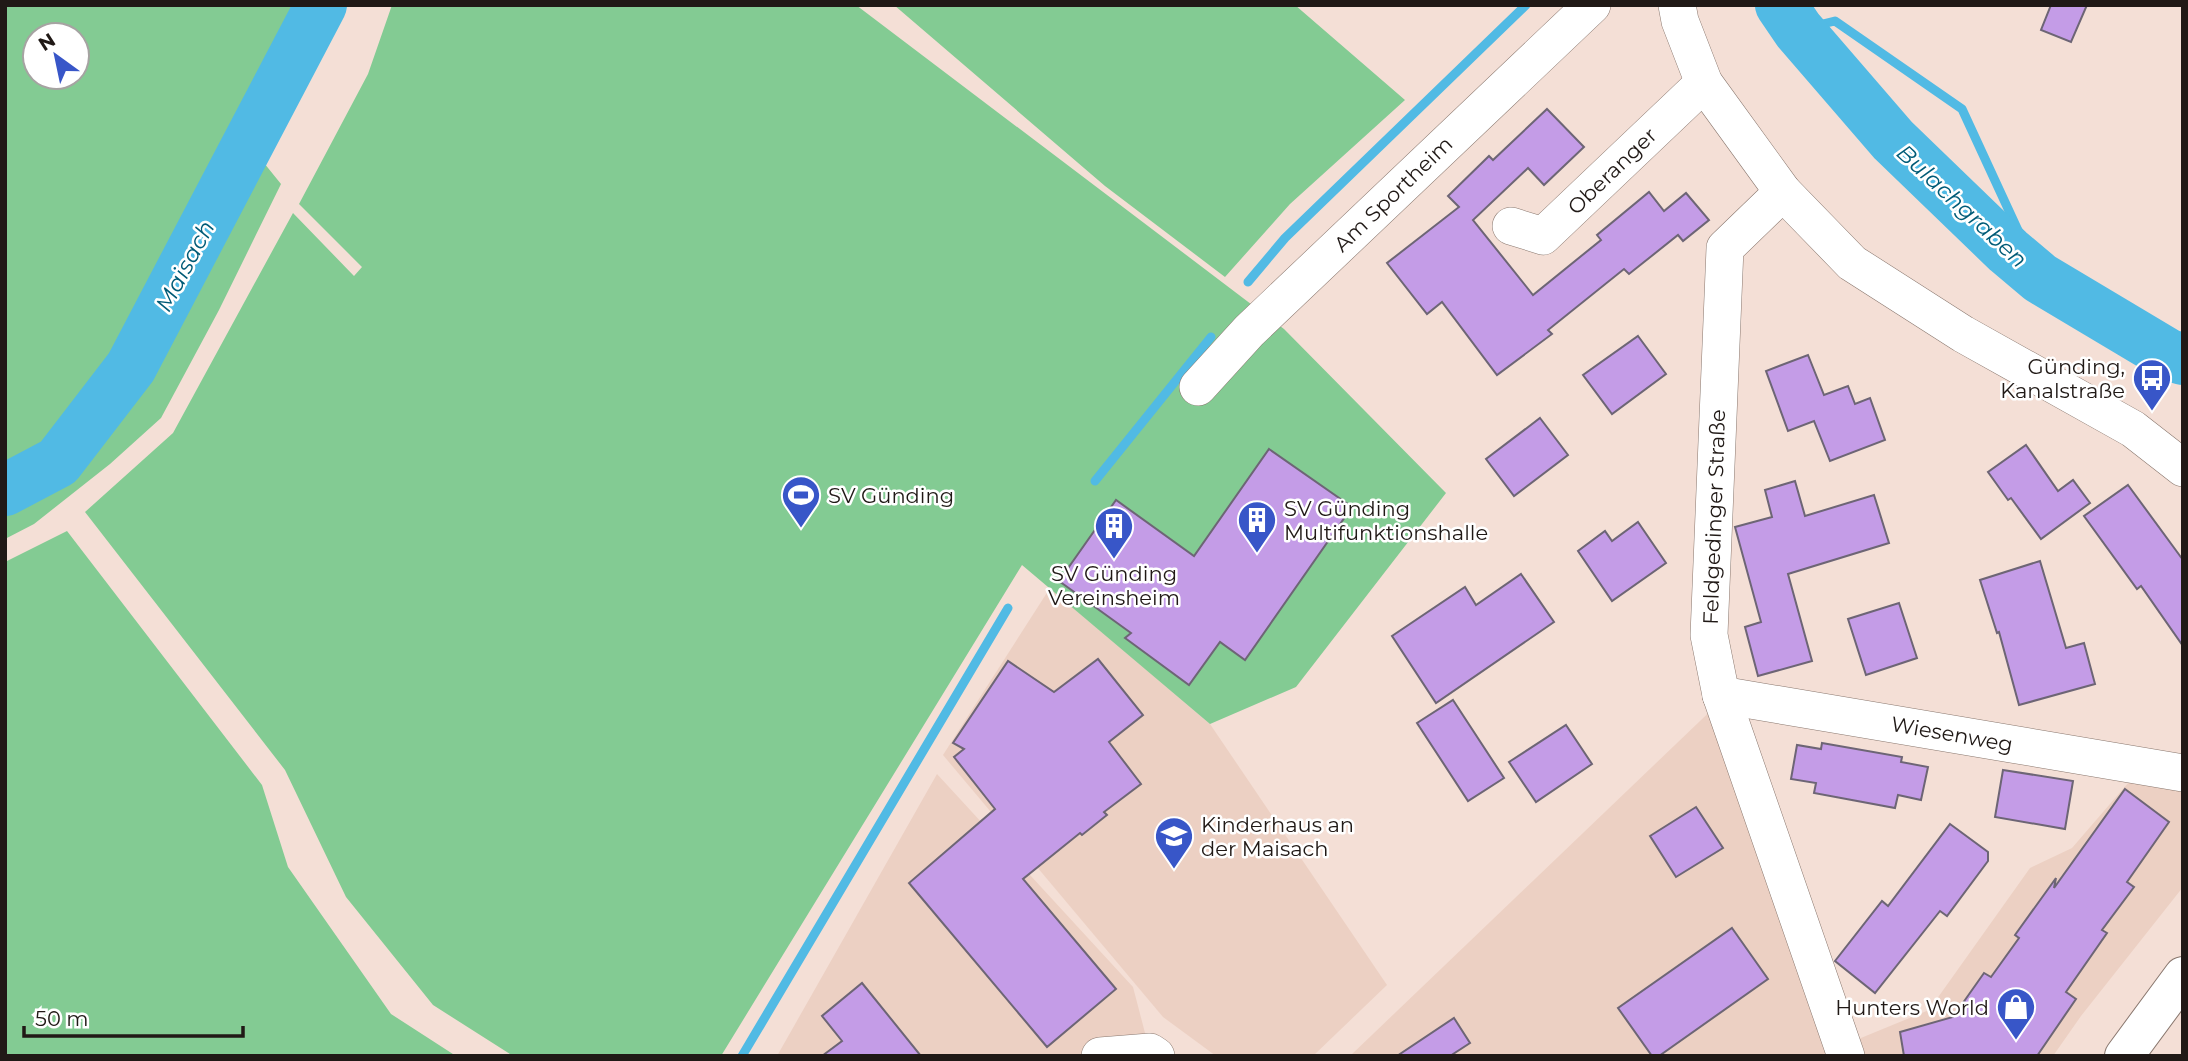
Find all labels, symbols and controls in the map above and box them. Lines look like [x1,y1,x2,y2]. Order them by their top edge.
north arrow [21,21,91,91]
text: N [34,28,60,56]
street label: Oberanger [1562,122,1662,220]
street label: Am Sportheim [1328,131,1458,257]
water label: Bulachgraben [1891,138,2033,274]
water label: Maisach [149,216,221,316]
place label: Günding, Kanalstraße [2000,354,2125,403]
bus stop icon: Günding, Kanalstraße [2131,357,2173,412]
street label: Feldgedinger Straße [1698,409,1730,625]
sports icon: SV Günding [780,474,822,529]
place label: SV Günding [828,483,954,508]
place label: SV Günding Multifunktionshalle [1284,496,1488,545]
building icon: SV Günding Multifunktionshalle [1236,499,1278,554]
building icon: SV Günding Vereinsheim [1093,505,1135,560]
place label: SV Günding Vereinsheim [1048,561,1180,610]
street label: Wiesenweg [1889,711,2015,757]
place label: Kinderhaus an der Maisach [1201,812,1354,861]
school or university icon: Kinderhaus an der Maisach [1153,815,1195,870]
shop icon: Hunters World [1995,986,2037,1041]
scale bar [24,995,243,1038]
place label: Hunters World [1835,995,1989,1020]
text: 50 m [35,1006,89,1031]

